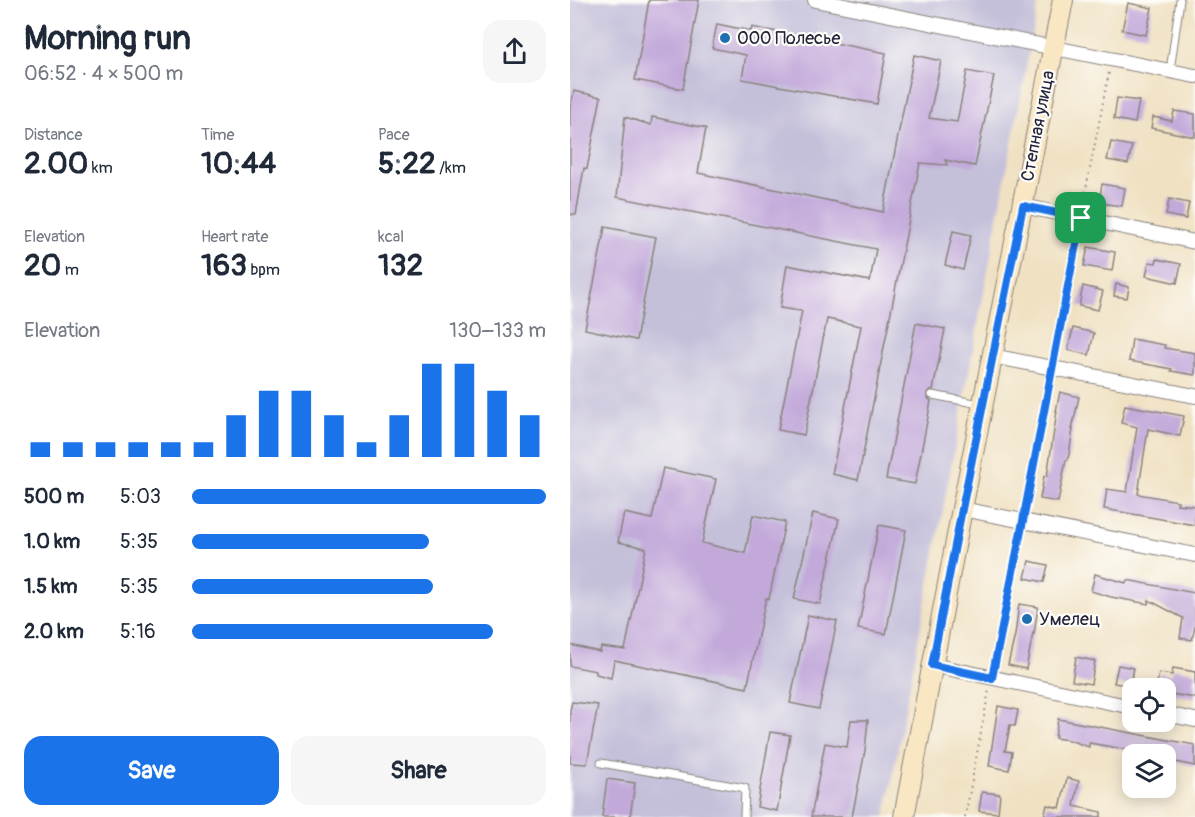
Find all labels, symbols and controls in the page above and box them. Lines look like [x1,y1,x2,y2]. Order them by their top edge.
text: Morning run [24,18,191,59]
button: share [483,20,546,83]
place label: ООО Полесье [737,27,840,50]
marker: ООО Полесье [718,31,732,45]
text: 06:52 · 4 × 500 m [24,61,183,86]
street label: Степная улица [1016,68,1060,184]
text: Distance [24,125,83,145]
text: Time [201,125,234,145]
text: Pace [378,125,410,145]
text: 2.00 [24,145,88,182]
text: 10:44 [201,145,276,182]
text: 5:22 [378,145,436,182]
text: km [88,158,113,178]
text: /km [436,158,466,178]
pin [1055,192,1106,243]
icon: arrive [1064,201,1097,234]
text: Elevation [24,227,85,247]
text: Heart rate [201,227,268,247]
text: kcal [378,227,404,247]
text: 20 [24,247,61,284]
text: 163 [201,247,247,284]
text: 132 [378,247,423,284]
text: m [61,260,79,280]
text: bpm [247,260,280,280]
text: Elevation [24,318,100,343]
text: 130–133 m [449,318,546,343]
text: 500 m [24,484,84,509]
text: 5:03 [120,484,161,509]
text: 1.0 km [24,529,80,554]
text: 5:35 [120,529,158,554]
text: 1.5 km [24,574,77,599]
text: 5:35 [120,574,158,599]
place label: Умелец [1039,608,1100,631]
marker: Умелец [1020,612,1034,626]
text: 2.0 km [24,619,84,644]
text: 5:16 [120,619,156,644]
map controls [1122,678,1176,798]
button: locate [1122,678,1176,732]
button: Save [24,736,279,805]
button: Share [291,736,546,805]
button: layers [1122,744,1176,798]

